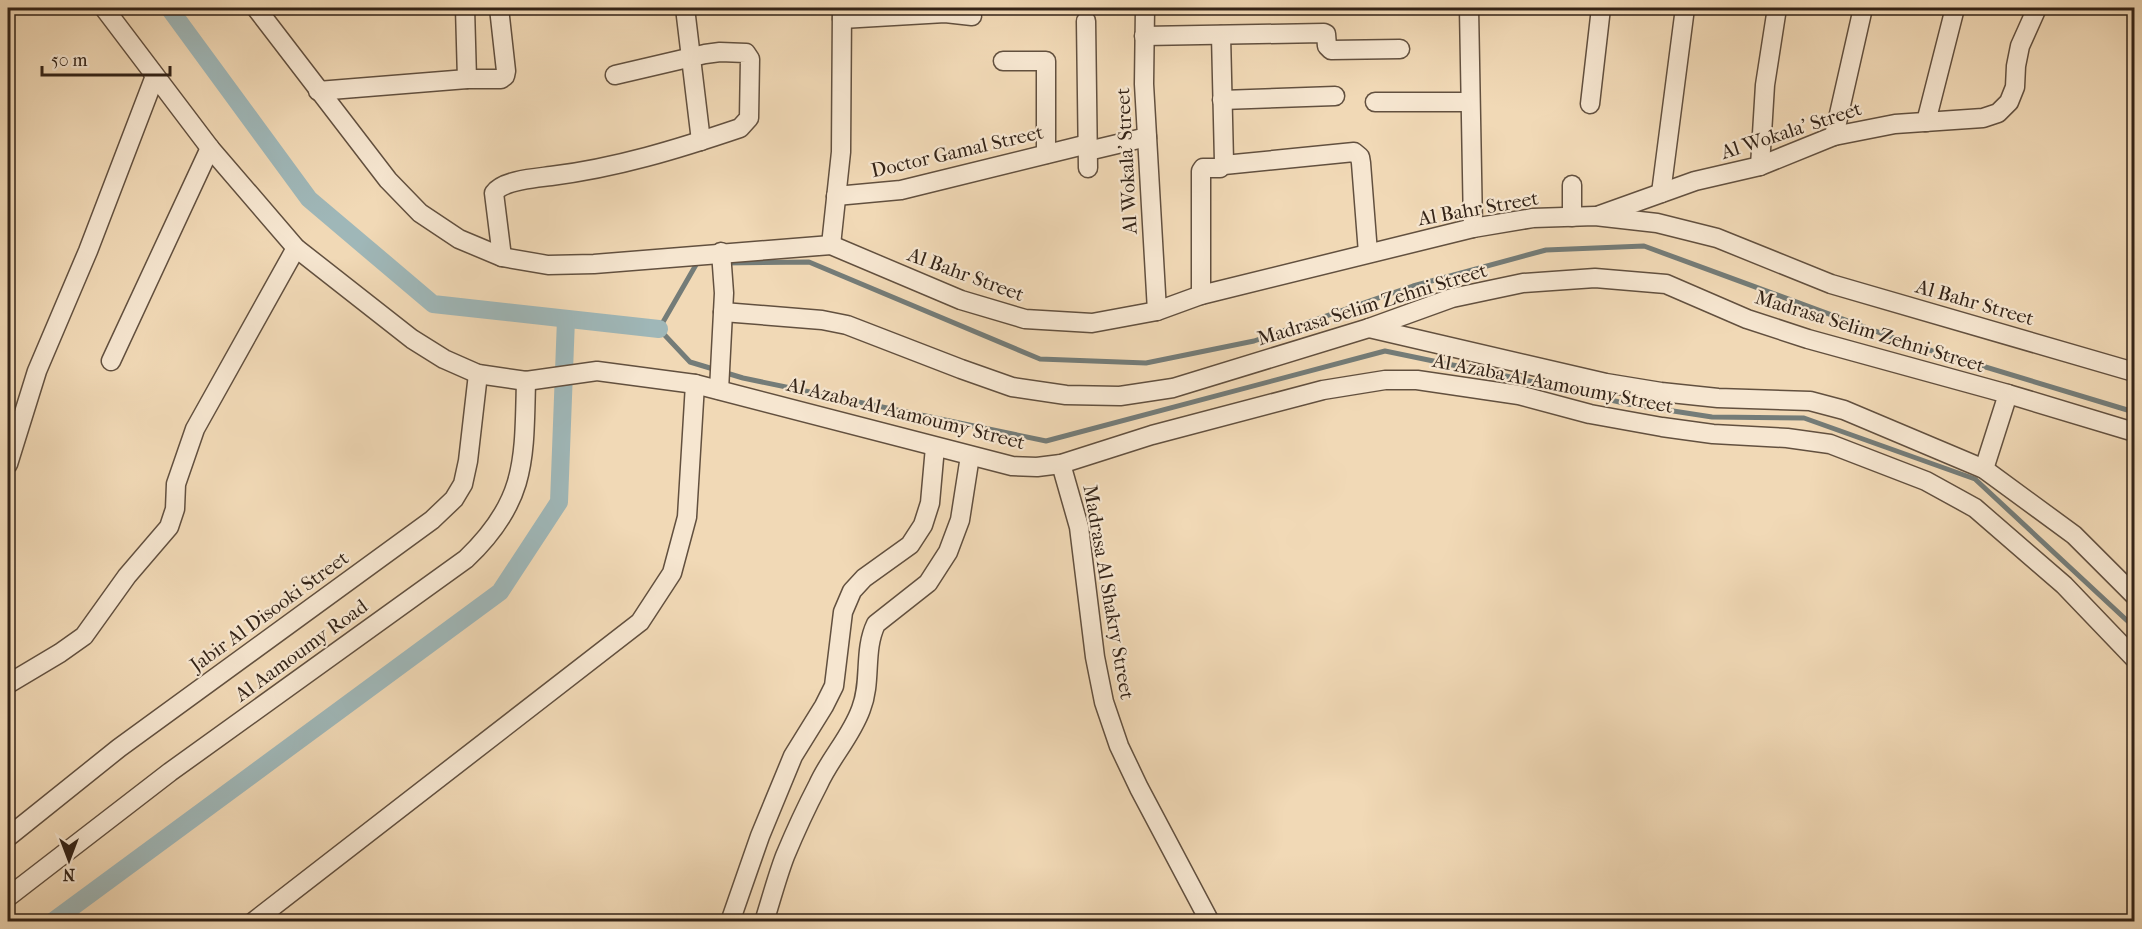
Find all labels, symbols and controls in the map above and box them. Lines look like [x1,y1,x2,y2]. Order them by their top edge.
scale bar [42,39,170,77]
text: 50 m [51,50,88,71]
street label: Al Wokala' Street [1111,87,1142,236]
street label: Al Wokala' Street [1717,97,1864,164]
street label: Doctor Gamal Street [869,120,1045,182]
street label: Al Bahr Street [1415,187,1540,231]
street label: Al Bahr Street [904,242,1027,306]
street label: Madrasa Selim Zehni Street [1255,259,1490,350]
street label: Al Bahr Street [1912,274,2037,330]
street label: Madrasa Selim Zehni Street [1752,286,1987,377]
street label: Al Azaba Al Aamoumy Street [1430,349,1675,418]
street label: Al Azaba Al Aamoumy Street [784,373,1027,454]
street label: Madrasa Al Shakry Street [1078,483,1139,701]
street label: Jabir Al Disooki Street [184,546,353,678]
street label: Al Aamoumy Road [230,594,373,707]
north arrow [39,830,99,890]
text: N [62,865,75,884]

